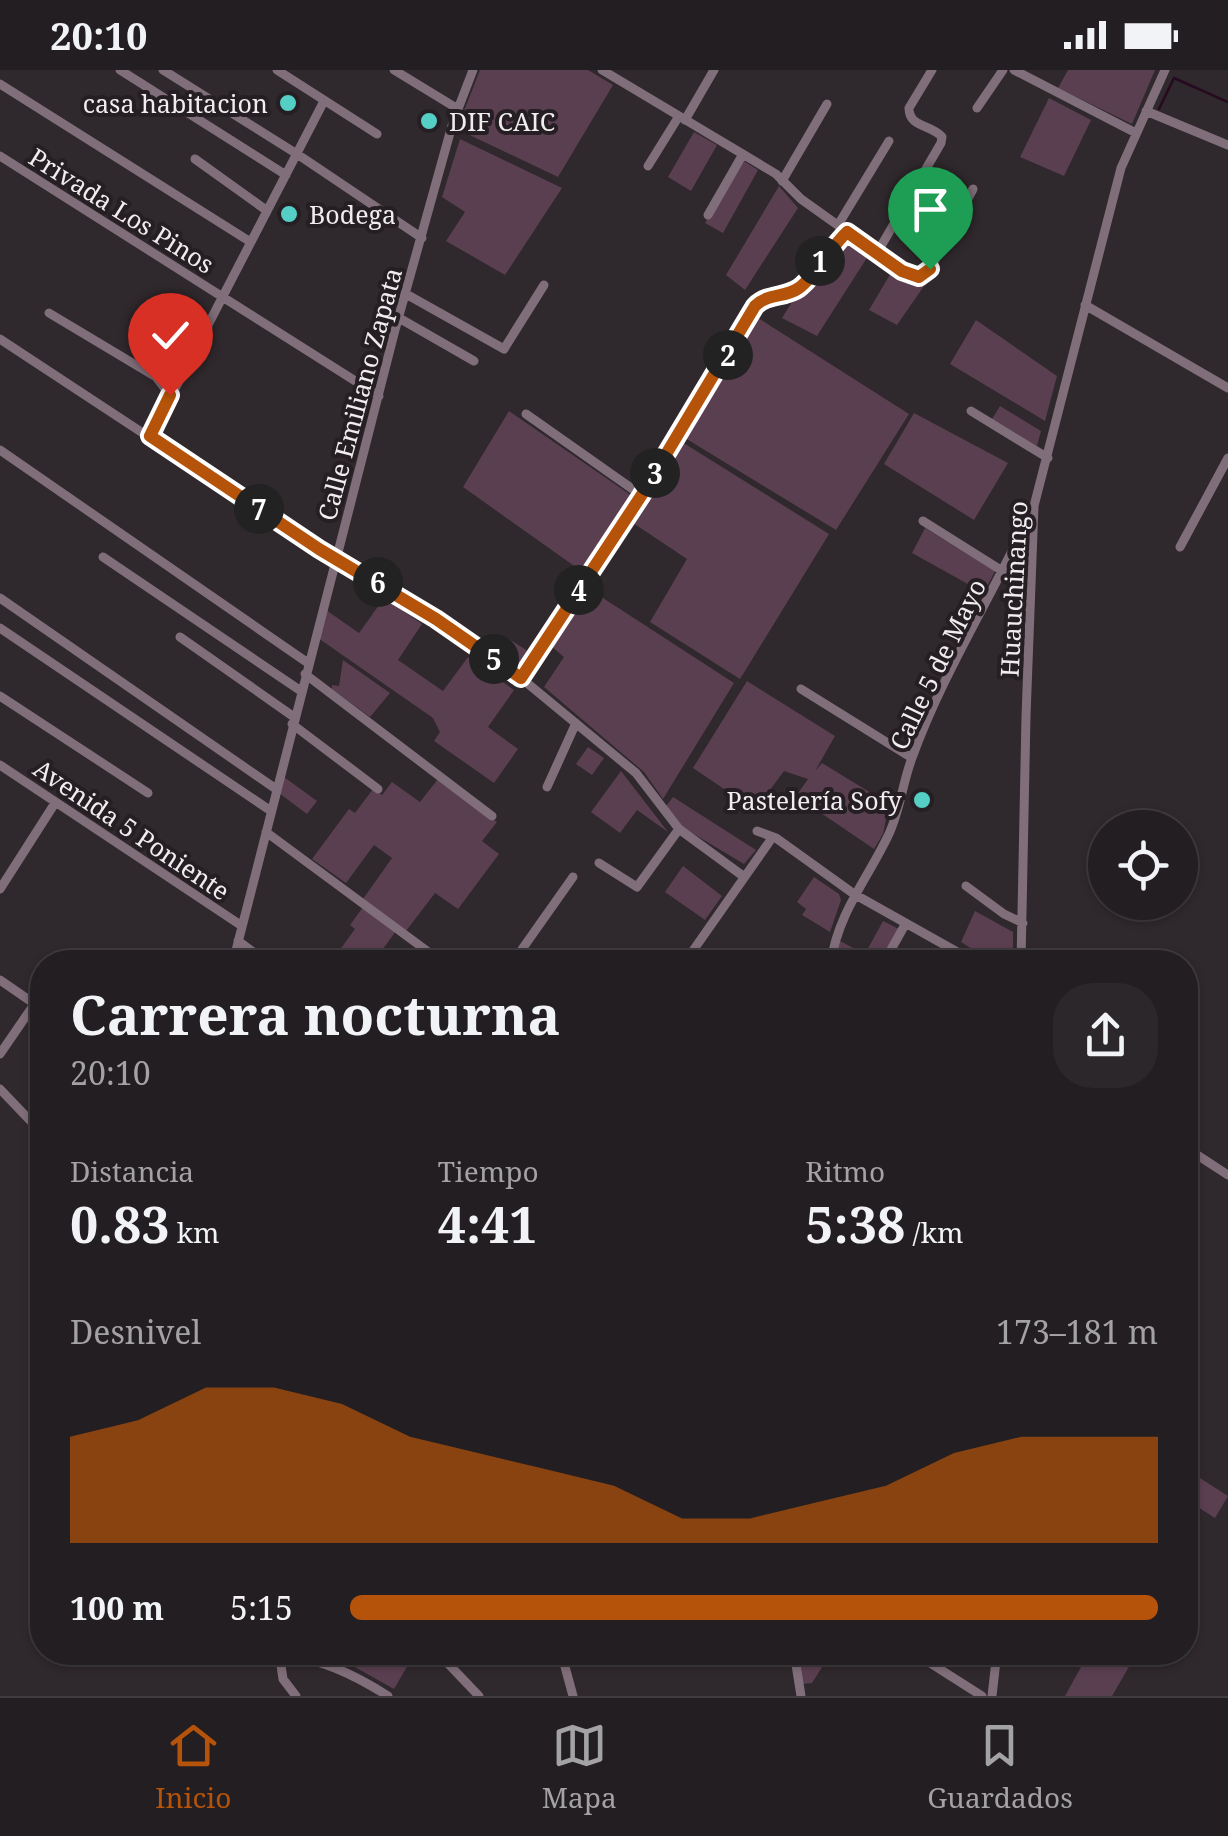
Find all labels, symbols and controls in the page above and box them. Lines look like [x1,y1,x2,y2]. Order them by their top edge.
text: 20:10 [50,9,147,61]
place label: casa habitacion [83,86,268,120]
marker: casa habitacion [277,92,299,114]
place label: DIF CAIC [449,104,555,138]
marker: DIF CAIC [418,110,440,132]
street label: Privada Los Pinos [23,139,221,281]
pin [888,167,973,270]
icon: arrive [903,182,958,237]
place label: Bodega [309,197,396,231]
marker: Bodega [278,203,300,225]
pin: 1 [795,236,845,286]
text: 1 [812,242,828,280]
street label: Calle Emiliano Zapata [309,264,409,524]
pin [128,293,213,396]
icon: check [143,308,198,363]
pin: 2 [703,330,753,380]
text: 2 [720,336,736,374]
pin: 3 [630,448,680,498]
text: 3 [647,454,663,492]
pin: 7 [234,484,284,534]
text: 7 [251,490,267,528]
street label: Huauchinango [991,500,1035,678]
pin: 6 [353,557,403,607]
text: 6 [370,563,386,601]
pin: 4 [554,565,604,615]
text: 4 [571,571,587,609]
street label: Calle 5 de Mayo [881,573,993,755]
pin: 5 [469,634,519,684]
text: 5 [486,640,502,678]
street label: Avenida 5 Poniente [27,751,237,907]
place label: Pastelería Sofy [727,783,903,817]
marker: Pastelería Sofy [911,789,933,811]
map controls [1088,810,1198,920]
button: locate [1088,810,1198,920]
text: Carrera nocturna [70,976,561,1051]
button: share [1053,983,1158,1088]
text: 20:10 [70,1051,151,1094]
text: Distancia [70,1152,194,1190]
text: Tiempo [438,1152,539,1190]
text: Ritmo [805,1152,885,1190]
text: 0.83 [70,1190,169,1258]
text: 4:41 [438,1190,538,1258]
text: 5:38 [805,1190,905,1258]
text: km [169,1213,220,1251]
text: /km [905,1213,963,1251]
text: Desnivel [70,1310,201,1353]
text: 173–181 m [996,1310,1158,1353]
text: 100 m [70,1586,164,1629]
text: 5:15 [230,1586,293,1629]
tab: Inicio [155,1718,231,1816]
tab: Mapa [542,1718,617,1816]
tab: Guardados [927,1718,1073,1816]

